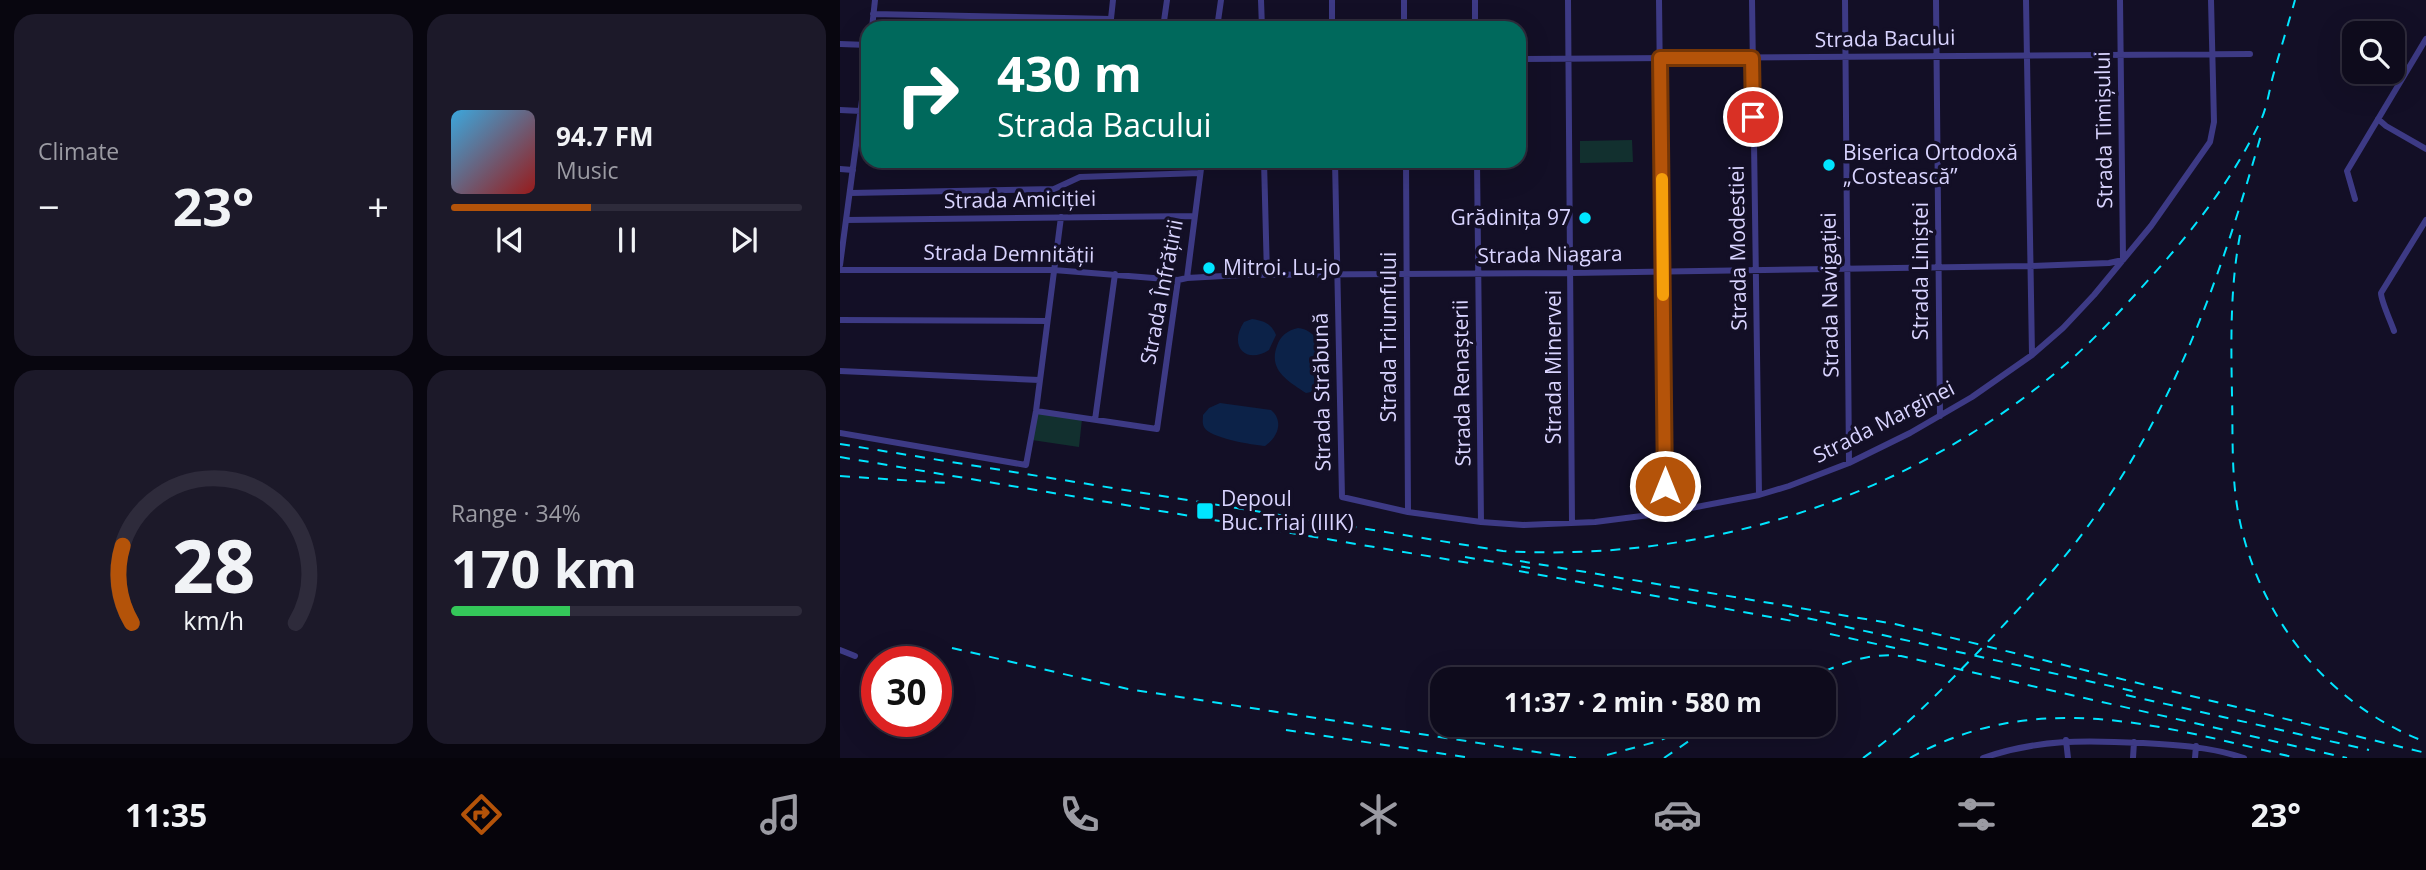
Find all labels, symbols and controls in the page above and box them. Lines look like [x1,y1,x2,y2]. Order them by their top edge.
map controls [2342,21,2405,84]
button: search [2342,21,2405,84]
street label: Strada Bacului [1814,23,1956,53]
text: 430 m [997,40,1142,106]
icon: right [882,49,973,140]
street label: Strada Timișului [2088,51,2118,209]
pin [1723,87,1783,147]
icon: arrive [1734,98,1772,136]
text: Strada Bacului [997,103,1212,146]
text: 94.7 FM [556,118,654,154]
text: Climate [38,135,119,167]
place label: Biserica Ortodoxă „Costească” [1843,138,2018,190]
text: Music [556,154,619,186]
marker: Biserica Ortodoxă „Costească” [1821,157,1837,173]
street label: Strada Modestiei [1722,165,1752,331]
text: 23° [173,170,254,241]
text: − [38,180,60,232]
text: + [367,180,389,232]
street label: Strada Amiciției [943,184,1096,214]
street label: Strada Liniștei [1906,202,1934,340]
place label: Grădinița 97 [1451,203,1571,231]
marker: Grădinița 97 [1577,210,1593,226]
street label: Strada Navigației [1814,212,1844,378]
street label: Strada Înfrățirii [1133,217,1189,367]
icon: previous [491,221,529,259]
icon: pause [608,221,646,259]
icon: next [725,221,763,259]
street label: Strada Demnității [923,238,1095,268]
street label: Strada Niagara [1477,239,1623,269]
street label: Strada Triumfului [1374,252,1402,422]
place label: Mitroi. Lu-jo [1223,253,1341,281]
marker: Mitroi. Lu-jo [1201,260,1217,276]
street label: Strada Minervei [1539,290,1567,444]
street label: Strada Renașterii [1446,299,1476,467]
street label: Strada Străbună [1306,312,1336,472]
street label: Strada Marginei [1808,373,1959,469]
position arrow [1628,449,1702,523]
place label: Depoul Buc.Triaj (IIIK) [1221,484,1354,536]
text: Range · 34% [451,497,581,529]
marker: Depoul Buc.Triaj (IIIK) [1195,501,1215,521]
text: 28 [172,515,255,614]
text: 170 km [451,532,637,603]
text: km/h [183,603,244,637]
speed limit sign: 30 [861,646,952,737]
text: 11:37 · 2 min · 580 m [1504,684,1762,720]
icon: directions [457,790,506,839]
icon: music [756,790,805,839]
icon: phone [1055,790,1104,839]
icon: climate [1354,790,1403,839]
icon: car [1653,790,1702,839]
icon: filters [1952,790,2001,839]
text: 11:35 [125,793,207,836]
text: 23° [2251,793,2301,836]

